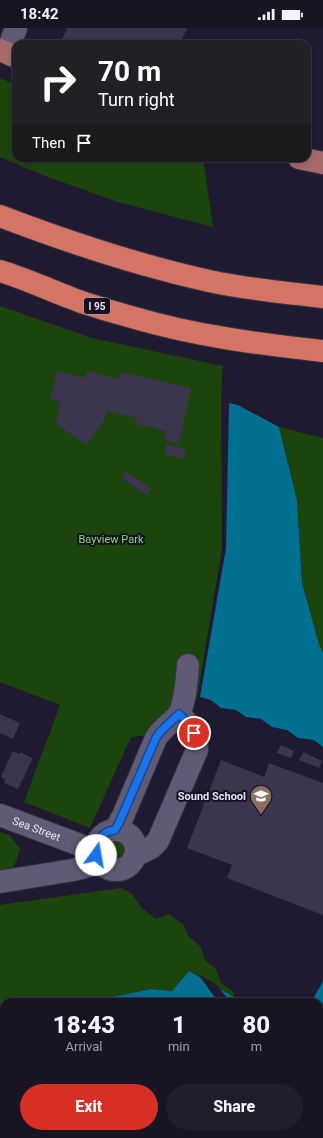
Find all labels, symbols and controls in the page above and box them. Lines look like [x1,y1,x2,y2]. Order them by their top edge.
text: 18:42 [20,5,59,23]
text: 70 m [98,55,161,88]
icon: right [32,56,84,108]
text: Turn right [98,89,175,110]
icon: arrive [73,132,95,154]
text: Then [32,134,65,152]
road number: I 95 [84,298,110,314]
park label: Bayview Park [79,533,144,546]
pin [177,716,211,750]
icon: arrive [183,722,205,744]
school or university icon: Sound School [248,783,274,816]
place label: Sound School [178,790,246,803]
street label: Sea Street [11,814,62,844]
position arrow [75,834,117,876]
text: 18:43 [53,1011,115,1039]
text: 1 [172,1011,186,1039]
text: 80 [242,1011,270,1039]
text: Arrival [66,1039,102,1054]
text: min [168,1039,190,1054]
text: m [251,1039,262,1054]
button: Exit [20,1084,158,1130]
button: Share [166,1084,303,1130]

